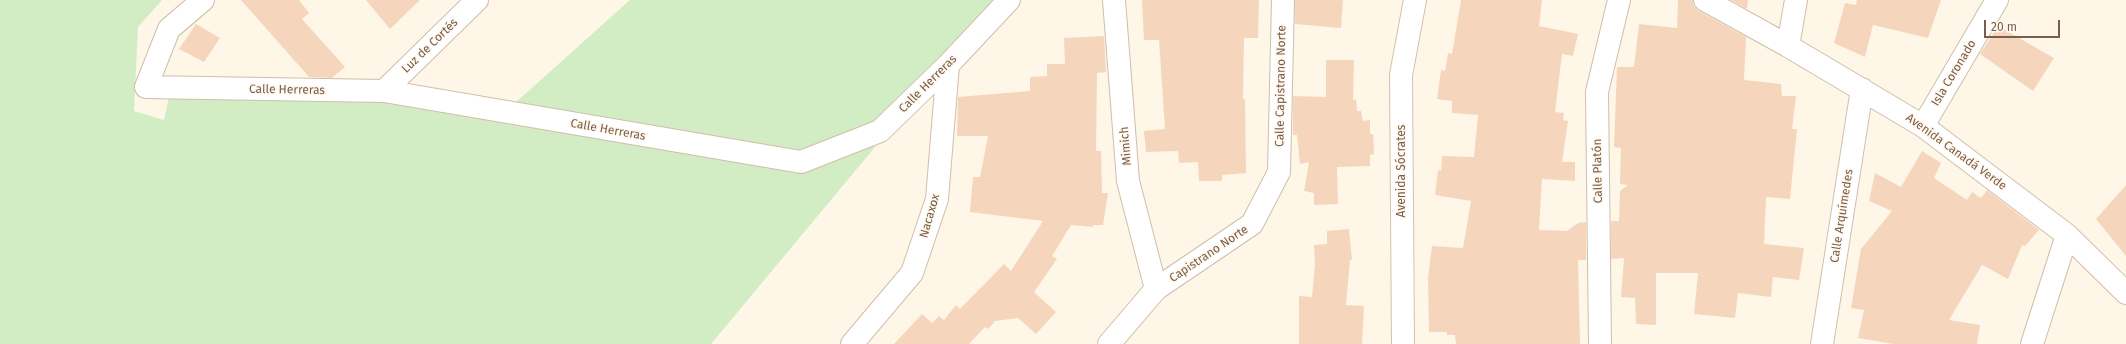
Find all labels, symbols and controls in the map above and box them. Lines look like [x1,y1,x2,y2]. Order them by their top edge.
scale bar [1986,12,2062,38]
street label: Luz de Cortés [399,16,461,76]
text: 20 m [1991,20,2017,34]
street label: Calle Capistrano Norte [1273,25,1289,147]
street label: Isla Coronado [1929,37,1979,109]
street label: Calle Herreras [896,52,960,116]
street label: Calle Herreras [249,82,325,98]
street label: Avenida Canadá Verde [1903,111,2009,193]
street label: Calle Herreras [569,116,647,144]
street label: Avenida Sócrates [1395,125,1409,217]
street label: Mimich [1117,126,1135,166]
street label: Calle Platón [1590,139,1606,203]
street label: Calle Arquímedes [1827,168,1857,264]
street label: Nacaxox [917,192,943,240]
street label: Capistrano Norte [1167,222,1251,286]

